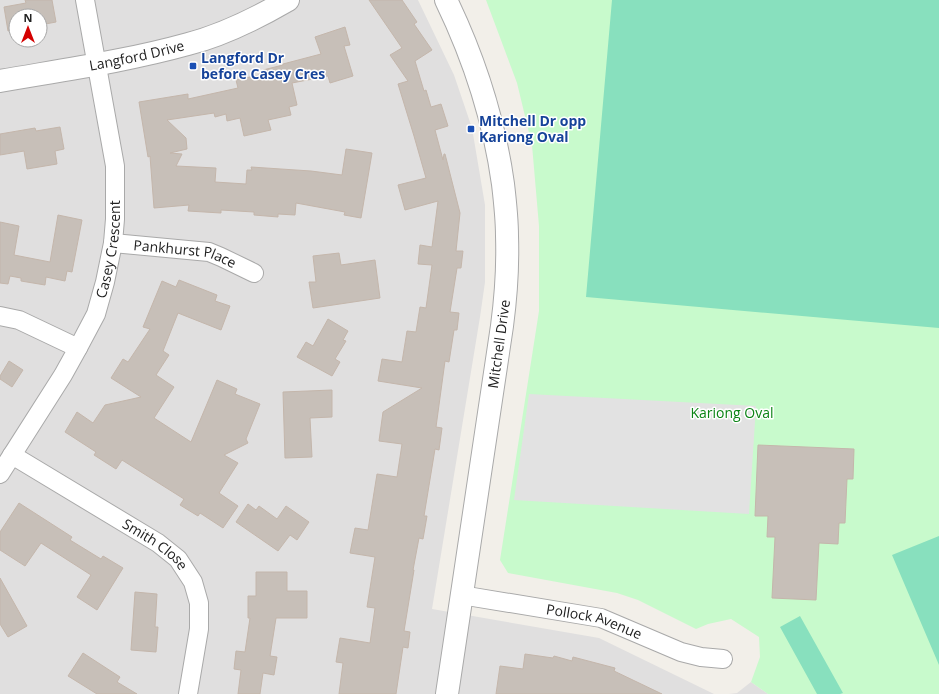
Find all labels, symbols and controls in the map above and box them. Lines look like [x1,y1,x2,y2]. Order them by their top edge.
north arrow [8,8,48,48]
text: N [24,10,32,25]
street label: Langford Drive [88,35,186,75]
place label: Langford Dr before Casey Cres [201,48,325,83]
marker: Langford Dr before Casey Cres [188,61,198,71]
place label: Mitchell Dr opp Kariong Oval [479,111,586,146]
marker: Mitchell Dr opp Kariong Oval [466,124,476,134]
street label: Casey Crescent [91,200,124,300]
street label: Pankhurst Place [133,235,240,272]
street label: Mitchell Drive [483,298,514,389]
park label: Kariong Oval [690,403,774,422]
street label: Smith Close [119,514,193,573]
street label: Pollock Avenue [545,599,645,643]

